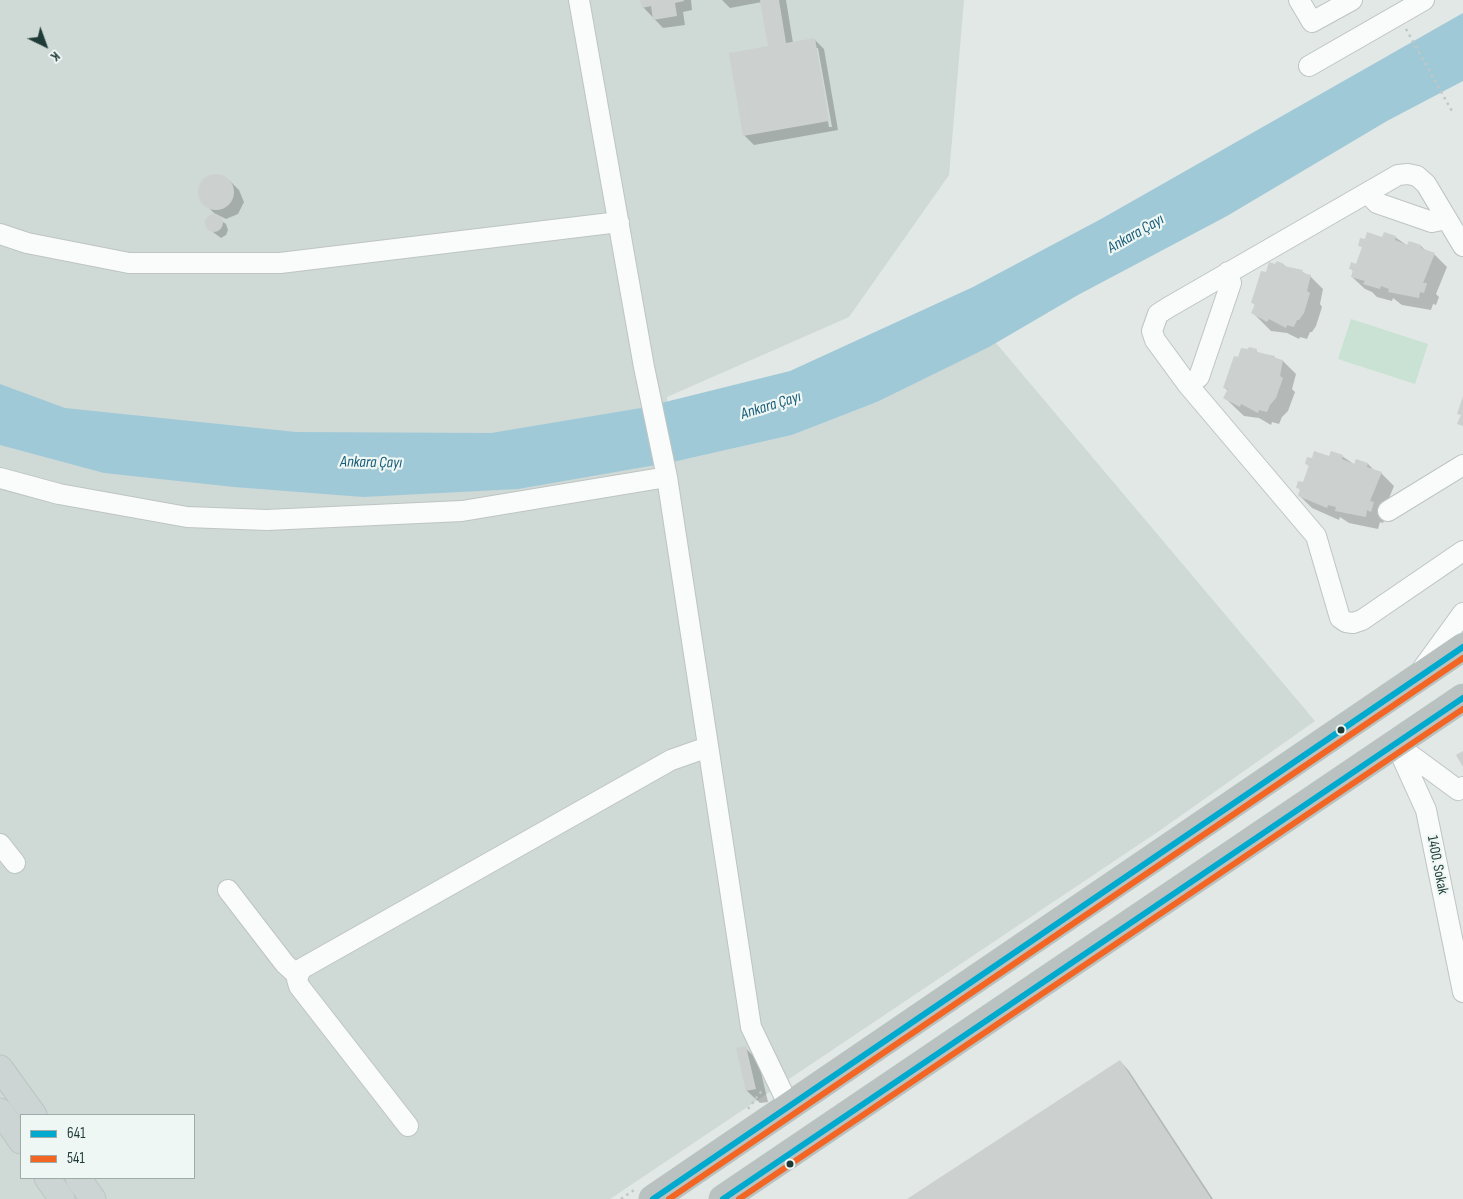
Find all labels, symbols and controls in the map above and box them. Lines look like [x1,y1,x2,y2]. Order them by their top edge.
north arrow [20,20,70,70]
text: K [47,48,64,65]
water label: Ankara Çayı [1104,210,1168,258]
water label: Ankara Çayı [739,388,803,424]
water label: Ankara Çayı [340,453,402,473]
unlabelled marker [1336,725,1346,735]
street label: 1400. Sokak [1422,834,1452,896]
legend [20,1114,195,1179]
text: 641 [67,1124,85,1143]
text: 541 [67,1149,85,1168]
unlabelled marker [785,1159,795,1169]

